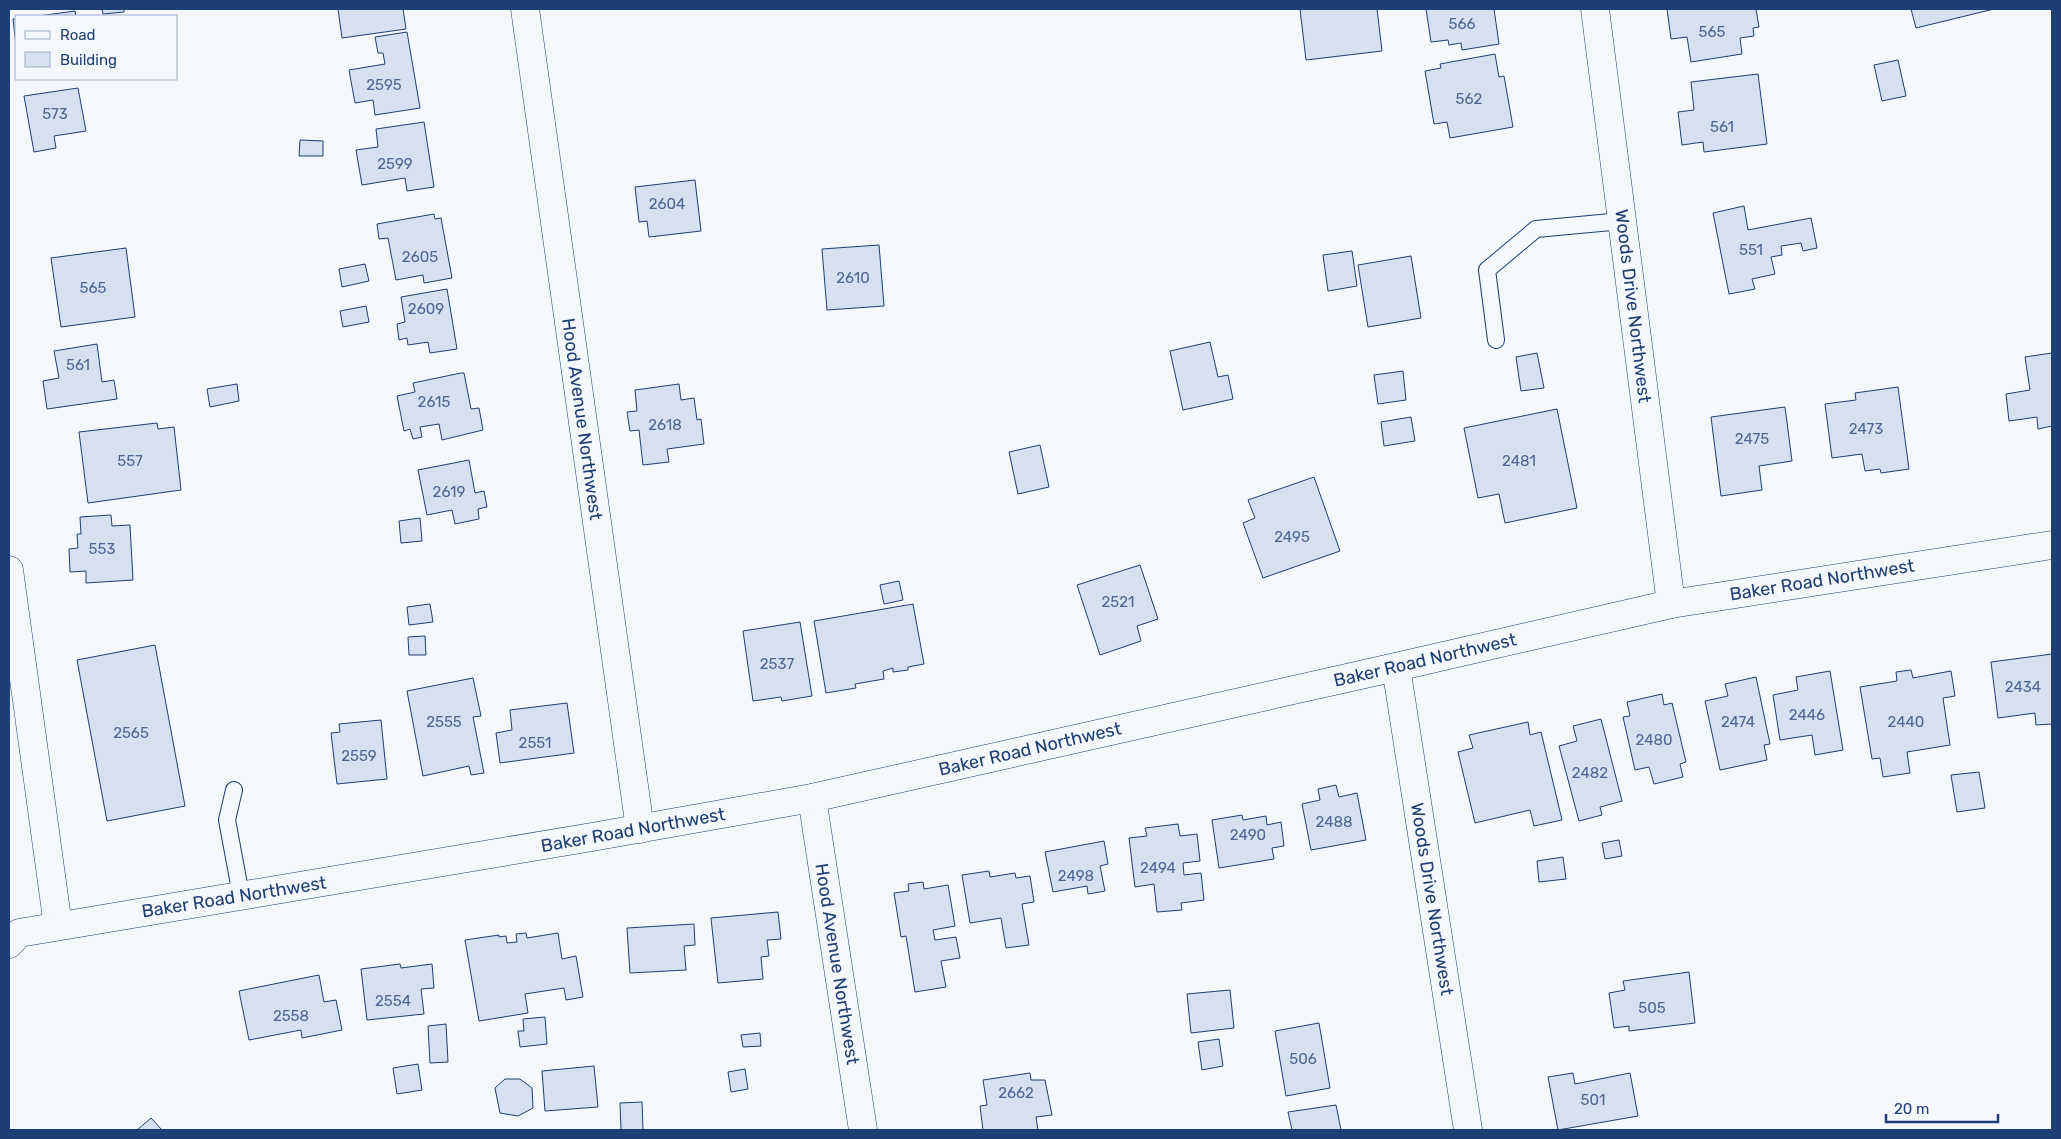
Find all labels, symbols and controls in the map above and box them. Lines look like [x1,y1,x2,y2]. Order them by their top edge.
legend [15,15,178,80]
house number: 566 [1448,15,1476,33]
house number: 565 [1699,23,1726,41]
text: Road [60,26,96,44]
text: Building [60,51,117,69]
house number: 2595 [366,76,402,94]
house number: 562 [1456,90,1483,108]
house number: 573 [42,105,68,123]
house number: 561 [1710,118,1734,136]
house number: 2599 [377,155,413,173]
house number: 2604 [649,195,685,213]
street label: Woods Drive Northwest [1610,208,1656,404]
house number: 551 [1739,241,1763,259]
house number: 2605 [402,248,438,266]
house number: 2610 [836,269,870,287]
house number: 565 [80,279,107,297]
house number: 2609 [408,300,444,318]
street label: Hood Avenue Northwest [557,317,607,521]
house number: 561 [66,356,90,374]
house number: 2615 [418,393,450,411]
house number: 2618 [648,416,682,434]
house number: 2473 [1849,420,1883,438]
house number: 2475 [1735,430,1769,448]
house number: 557 [117,452,143,470]
house number: 2481 [1502,452,1536,470]
house number: 2619 [433,483,466,501]
house number: 2495 [1274,528,1310,546]
house number: 553 [89,540,115,558]
street label: Baker Road Northwest [1728,555,1916,605]
house number: 2521 [1102,593,1134,611]
street label: Baker Road Northwest [1332,628,1518,692]
house number: 2537 [760,655,795,673]
house number: 2434 [2005,678,2041,696]
house number: 2446 [1789,706,1825,724]
house number: 2555 [426,713,462,731]
house number: 2474 [1721,713,1755,731]
house number: 2440 [1888,713,1924,731]
street label: Baker Road Northwest [937,717,1123,781]
house number: 2565 [113,724,149,742]
house number: 2480 [1635,731,1673,749]
house number: 2551 [519,734,551,752]
house number: 2559 [341,747,377,765]
house number: 2482 [1572,764,1608,782]
street label: Woods Drive Northwest [1406,801,1458,997]
street label: Baker Road Northwest [539,803,727,857]
house number: 2488 [1315,813,1353,831]
house number: 2490 [1230,826,1266,844]
house number: 2494 [1140,859,1176,877]
street label: Hood Avenue Northwest [810,862,864,1066]
house number: 2498 [1058,867,1094,885]
street label: Baker Road Northwest [140,872,328,922]
house number: 2554 [375,992,411,1010]
house number: 505 [1638,999,1666,1017]
house number: 2558 [273,1007,309,1025]
house number: 506 [1289,1050,1317,1068]
house number: 2662 [998,1084,1034,1102]
house number: 501 [1581,1091,1605,1109]
scale bar [1886,1092,1998,1124]
text: 20 m [1894,1100,1929,1118]

